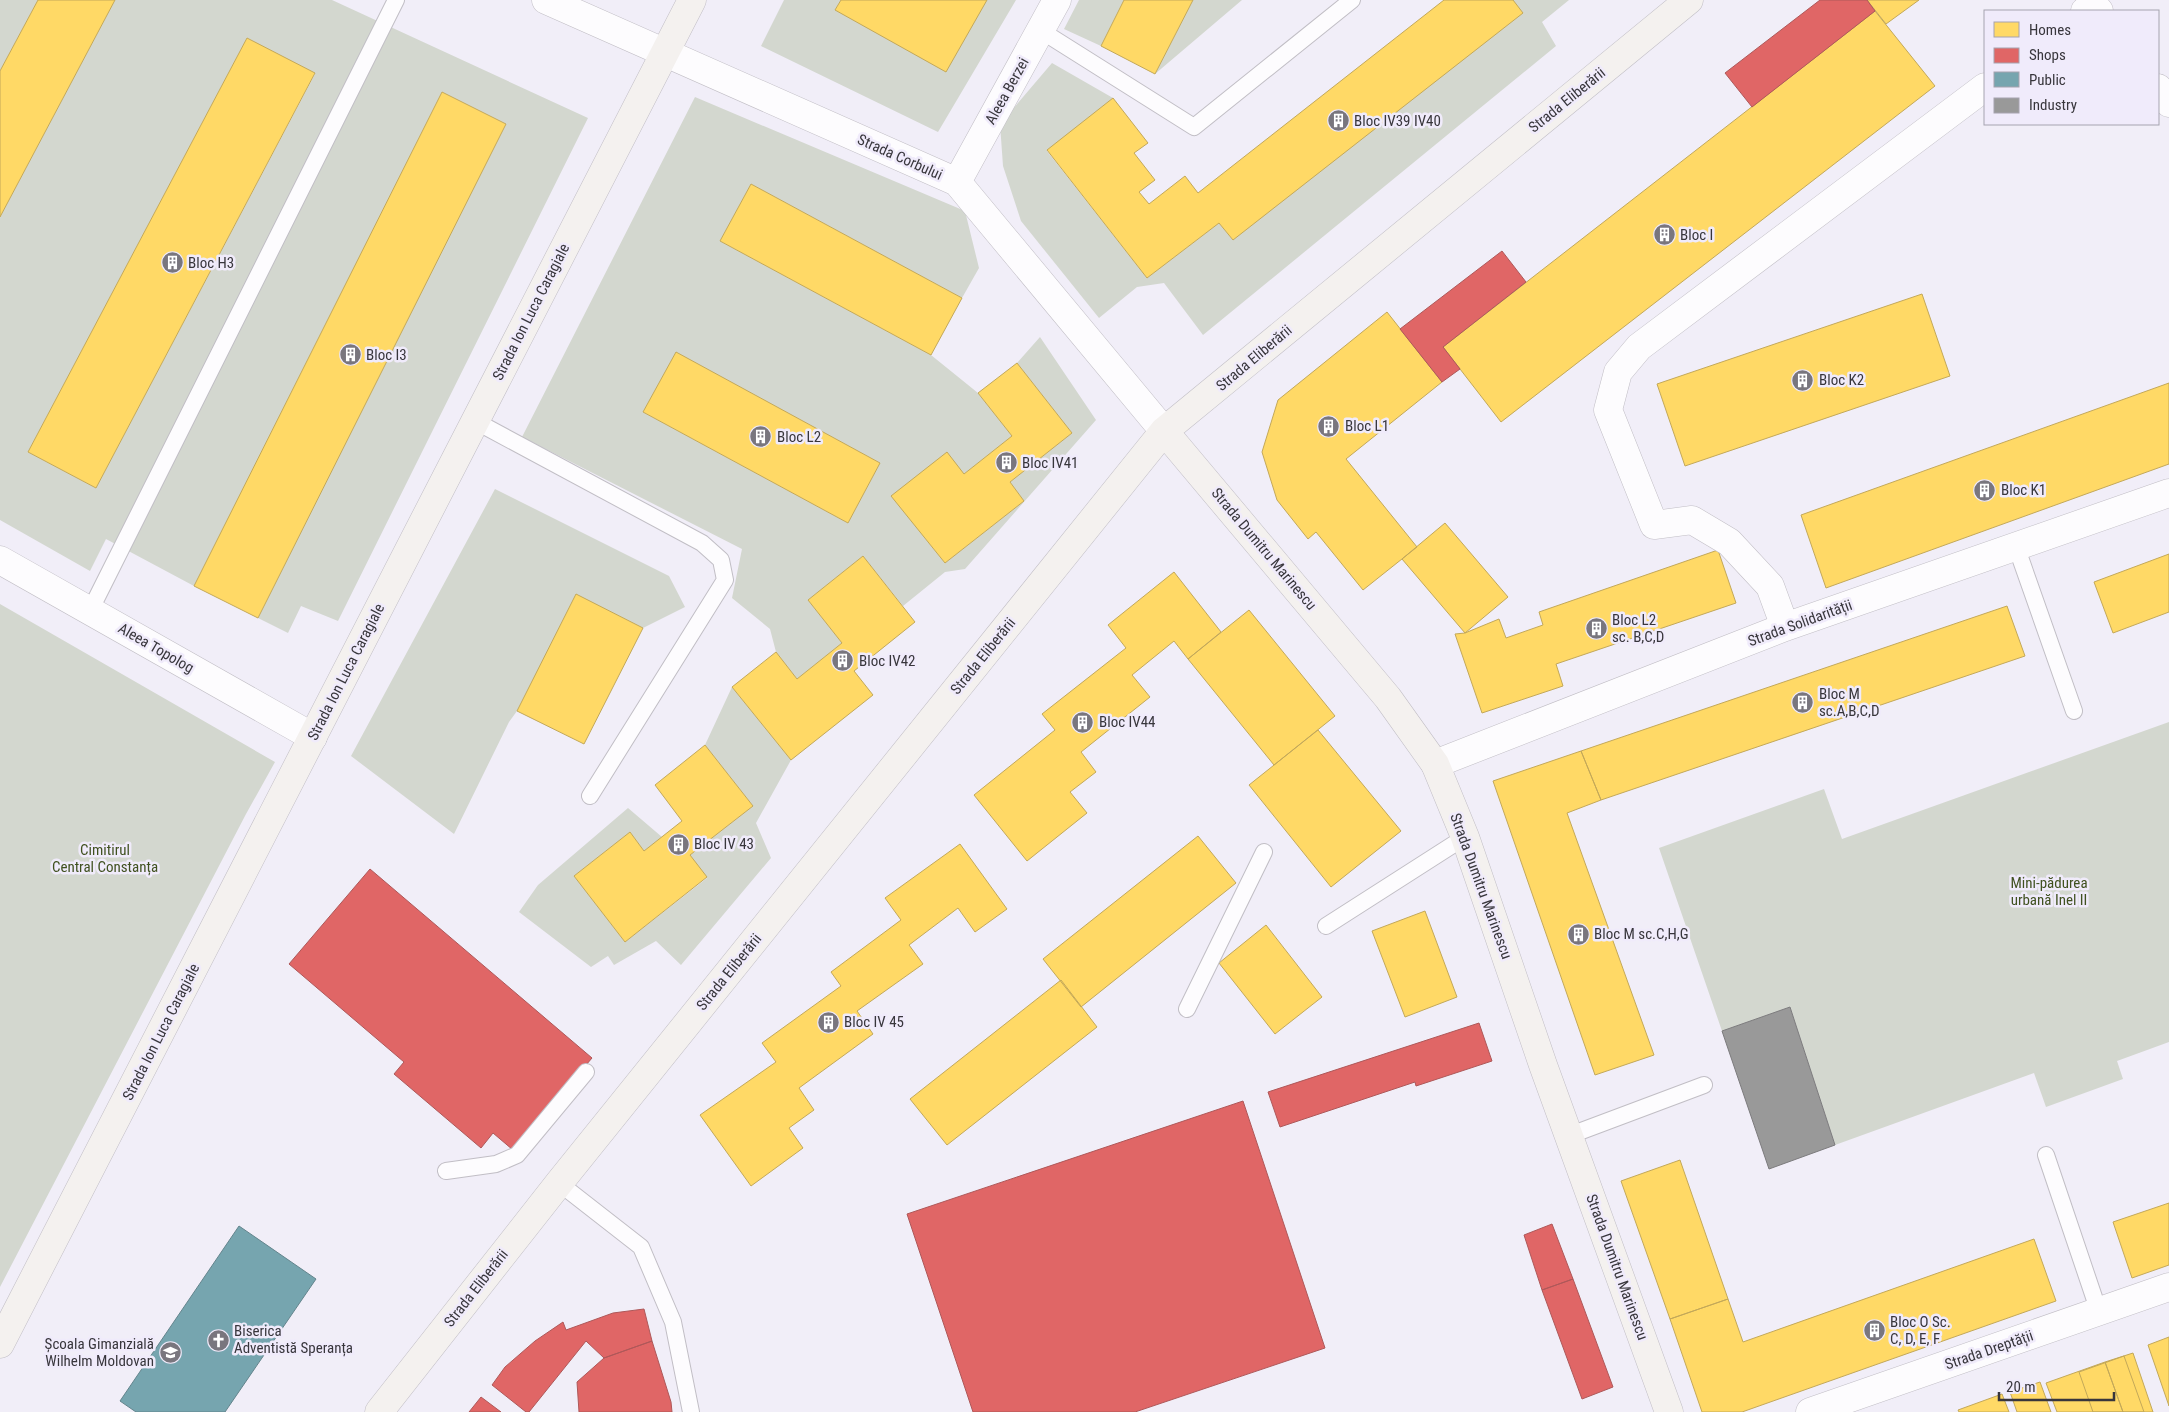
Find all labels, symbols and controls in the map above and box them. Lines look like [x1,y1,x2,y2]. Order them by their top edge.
legend [1984,10,2159,125]
text: Homes [2029,21,2071,39]
text: Shops [2029,46,2066,64]
street label: Aleea Berzei [981,54,1033,128]
street label: Strada Eliberării [1525,64,1609,136]
text: Public [2029,71,2066,89]
text: Industry [2029,96,2077,114]
building icon: Bloc IV39 IV40 [1326,109,1350,133]
place label: Bloc IV39 IV40 [1354,112,1441,130]
street label: Strada Corbului [855,130,945,184]
building icon: Bloc I [1652,223,1676,247]
place label: Bloc I [1680,226,1713,244]
street label: Strada Ion Luca Caragiale [489,241,573,383]
building icon: Bloc H3 [160,251,184,275]
place label: Bloc H3 [188,254,234,272]
street label: Strada Eliberării [1212,321,1296,395]
building icon: Bloc I3 [338,343,362,367]
place label: Bloc I3 [366,346,407,364]
building icon: Bloc K2 [1791,368,1815,392]
place label: Bloc K2 [1819,371,1864,389]
building icon: Bloc L1 [1317,414,1341,438]
place label: Bloc L1 [1345,417,1389,435]
building icon: Bloc L2 [749,425,773,449]
place label: Bloc L2 [777,428,821,446]
building icon: Bloc IV41 [994,451,1018,475]
place label: Bloc IV41 [1022,454,1079,472]
building icon: Bloc K1 [1973,478,1997,502]
place label: Bloc K1 [2001,481,2046,499]
street label: Strada Dumitru Marinescu [1208,484,1320,614]
street label: Strada Solidarității [1745,596,1855,650]
street label: Strada Ion Luca Caragiale [304,601,388,743]
place label: Bloc L2 sc. B,C,D [1612,611,1664,646]
street label: Strada Eliberării [947,614,1019,698]
building icon: Bloc L2 sc. B,C,D [1584,617,1608,641]
street label: Aleea Topolog [115,619,197,677]
building icon: Bloc IV42 [831,649,855,673]
place label: Bloc IV42 [859,652,916,670]
place label: Bloc M sc.A,B,C,D [1819,685,1879,720]
building icon: Bloc M sc.A,B,C,D [1791,691,1815,715]
building icon: Bloc IV44 [1071,710,1095,734]
place label: Bloc IV44 [1099,713,1156,731]
street label: Strada Dumitru Marinescu [1446,811,1516,961]
building icon: Bloc IV 43 [666,832,690,856]
place label: Bloc IV 43 [694,835,754,853]
park label: Cimitirul Central Constanța [52,841,158,876]
park label: Mini-pădurea urbană Inel II [2010,874,2088,909]
building icon: Bloc M sc.C,H,G [1566,922,1590,946]
place label: Bloc M sc.C,H,G [1594,925,1689,943]
street label: Strada Eliberării [693,930,765,1014]
street label: Strada Ion Luca Caragiale [119,961,203,1103]
building icon: Bloc IV 45 [816,1010,840,1034]
place label: Bloc IV 45 [844,1013,904,1031]
street label: Strada Dumitru Marinescu [1582,1192,1652,1342]
street label: Strada Eliberării [440,1246,512,1330]
place label: Bloc O Sc. C, D, E, F [1890,1313,1951,1348]
building icon: Bloc O Sc. C, D, E, F [1862,1319,1886,1343]
place label: Biserica Adventistă Speranța [234,1322,353,1357]
street label: Strada Dreptății [1943,1326,2035,1374]
church icon: Biserica Adventistă Speranța [206,1328,230,1352]
place label: Școala Gimanzială Wilhelm Moldovan [45,1335,154,1370]
school or university icon: Școala Gimanzială Wilhelm Moldovan [158,1341,182,1365]
scale bar [1999,1370,2114,1402]
text: 20 m [2006,1378,2036,1396]

